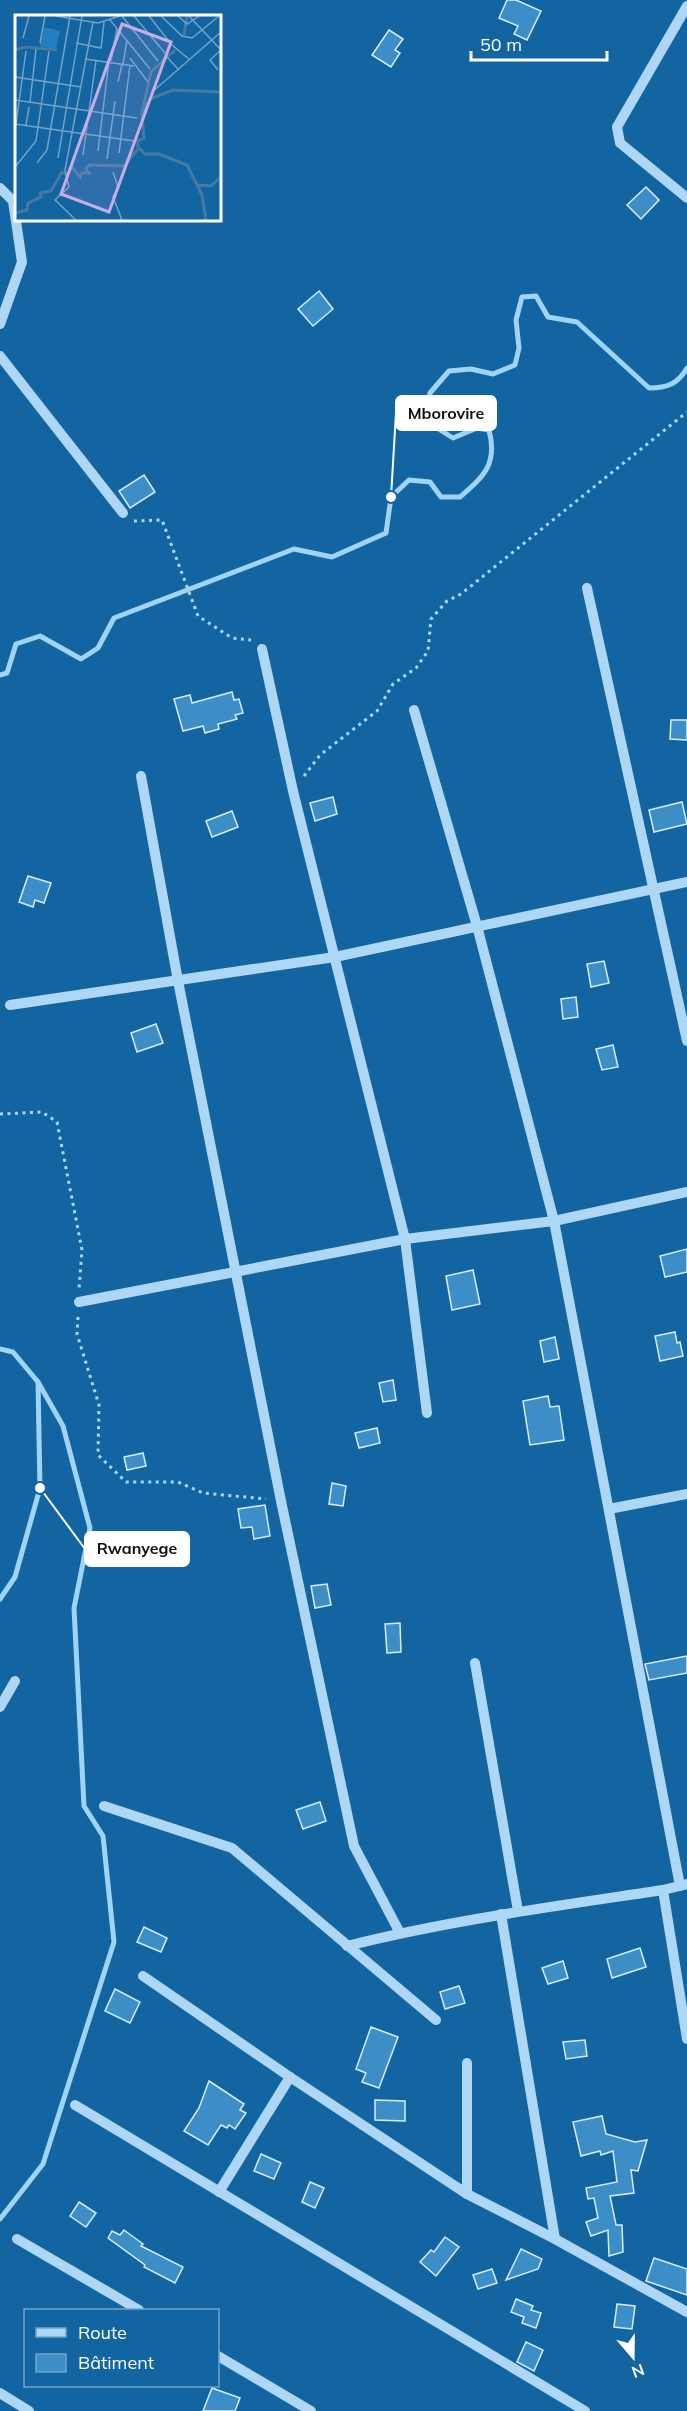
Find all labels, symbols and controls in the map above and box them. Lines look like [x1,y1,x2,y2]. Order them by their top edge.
inset map [15,15,220,220]
scale bar [471,24,608,62]
text: 50 m [480,33,522,56]
callout: Mborovire [396,396,496,430]
text: Mborovire [408,403,485,423]
callout: Rwanyege [85,1532,189,1566]
text: Rwanyege [97,1538,178,1558]
legend [24,2309,219,2387]
text: Route [78,2321,127,2344]
north arrow [603,2327,663,2387]
text: Bâtiment [78,2351,154,2374]
text: N [629,2360,647,2383]

